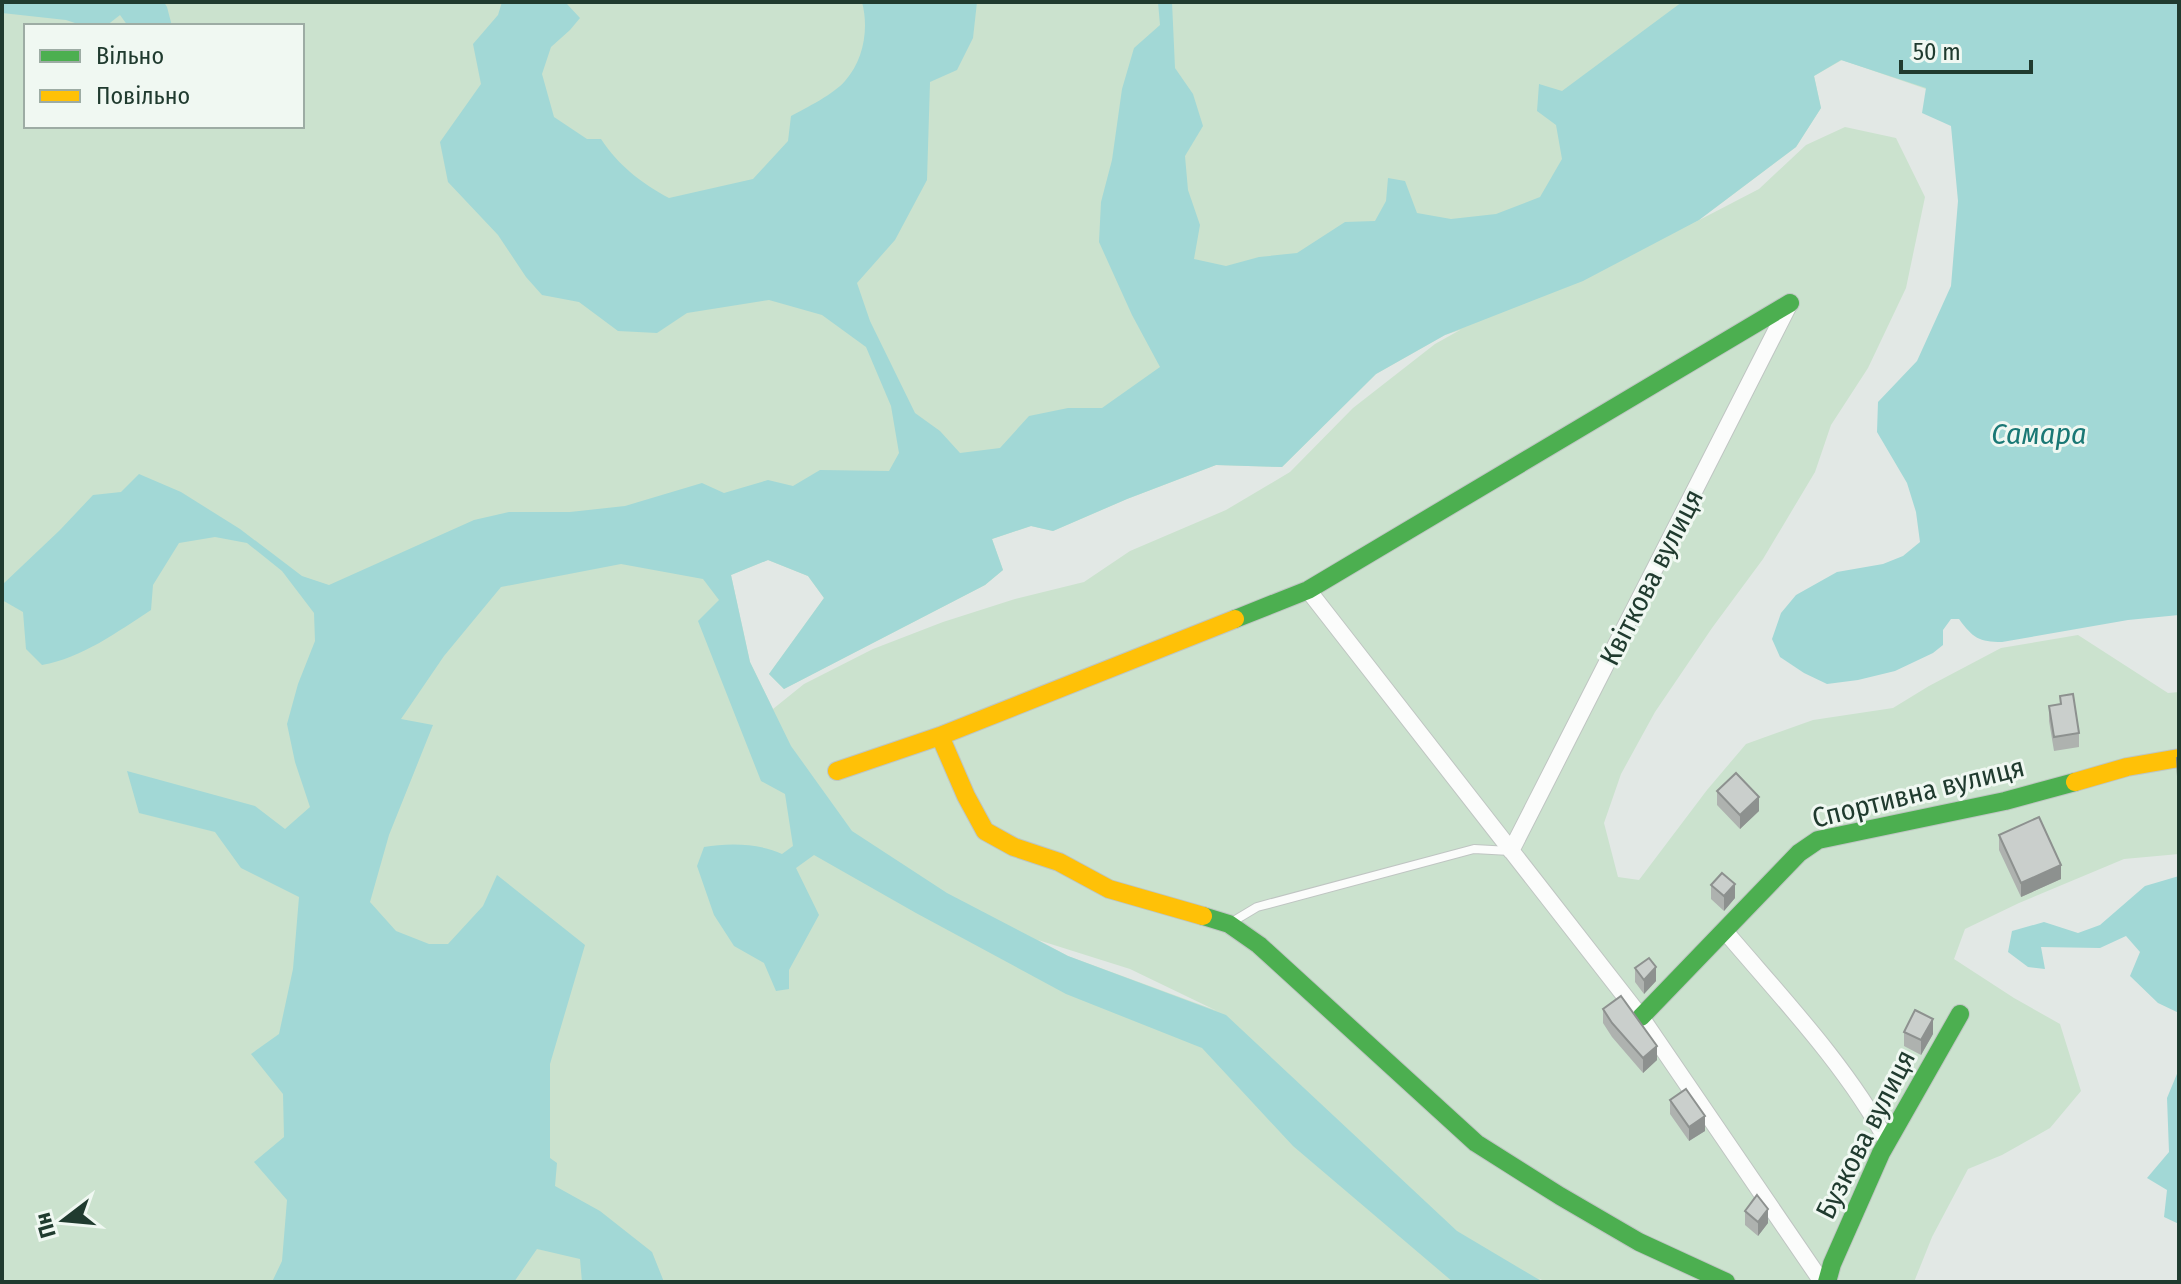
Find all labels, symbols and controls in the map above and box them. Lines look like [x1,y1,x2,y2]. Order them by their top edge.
legend [24,24,304,128]
scale bar [1901,24,2031,74]
text: 50 m [1913,38,1961,66]
text: Вільно [96,42,164,70]
text: Повільно [96,82,190,110]
water label: Самара [1991,416,2087,452]
street label: Квіткова вулиця [1593,484,1710,671]
street label: Спортивна вулиця [1809,750,2028,835]
street label: Бузкова вулиця [1809,1044,1922,1224]
north arrow [24,1180,104,1260]
text: Пн [29,1210,62,1241]

